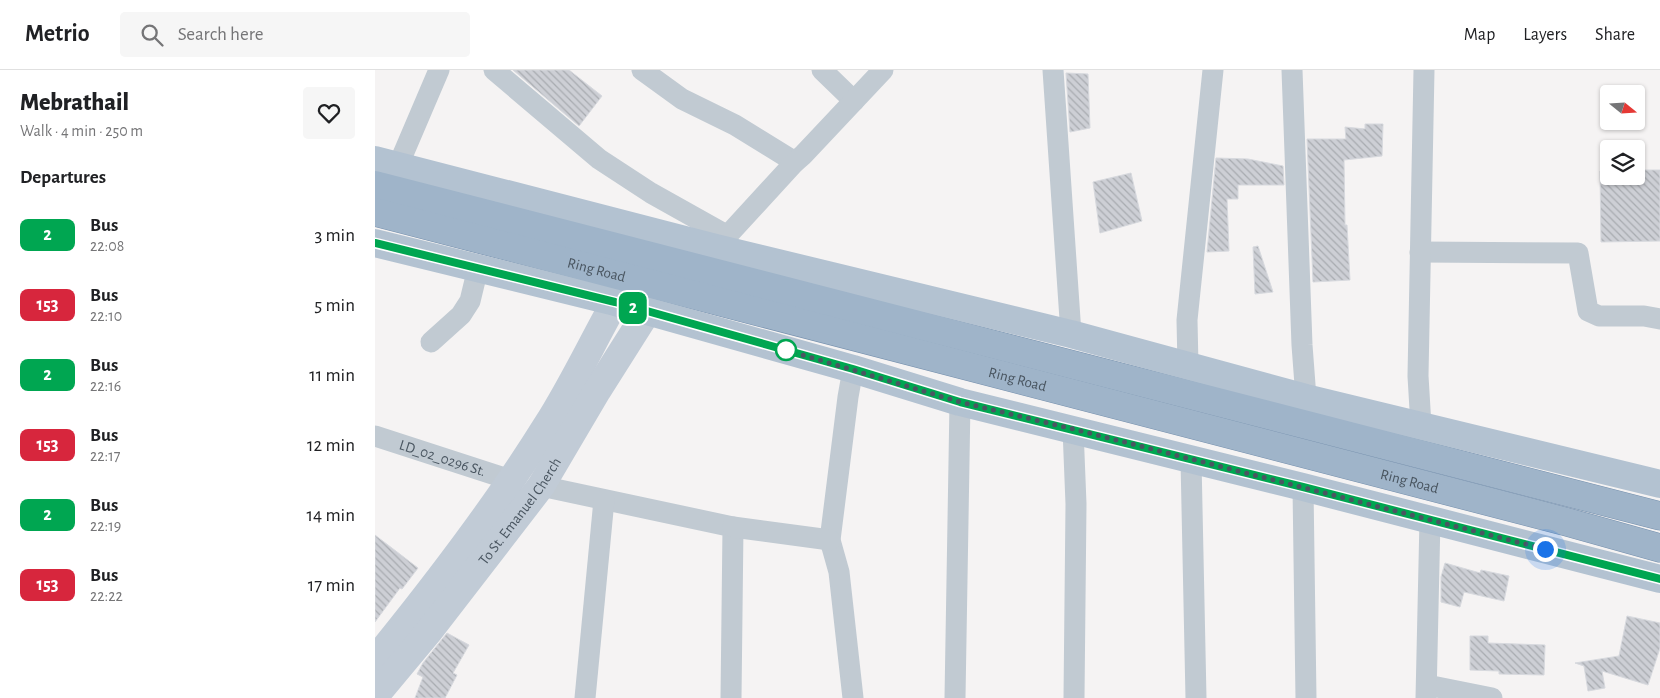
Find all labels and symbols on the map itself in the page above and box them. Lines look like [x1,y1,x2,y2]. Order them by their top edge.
north arrow [1600,85,1645,130]
street label: Ring Road [566,255,627,284]
line badge: 2 [617,292,649,324]
unlabelled marker [775,339,797,361]
street label: Ring Road [987,364,1048,394]
street label: LD_02_0296 St. [398,437,488,479]
street label: To St. Emanuel Cherch [476,455,564,568]
street label: Ring Road [1379,466,1440,496]
your location [1533,537,1558,562]

